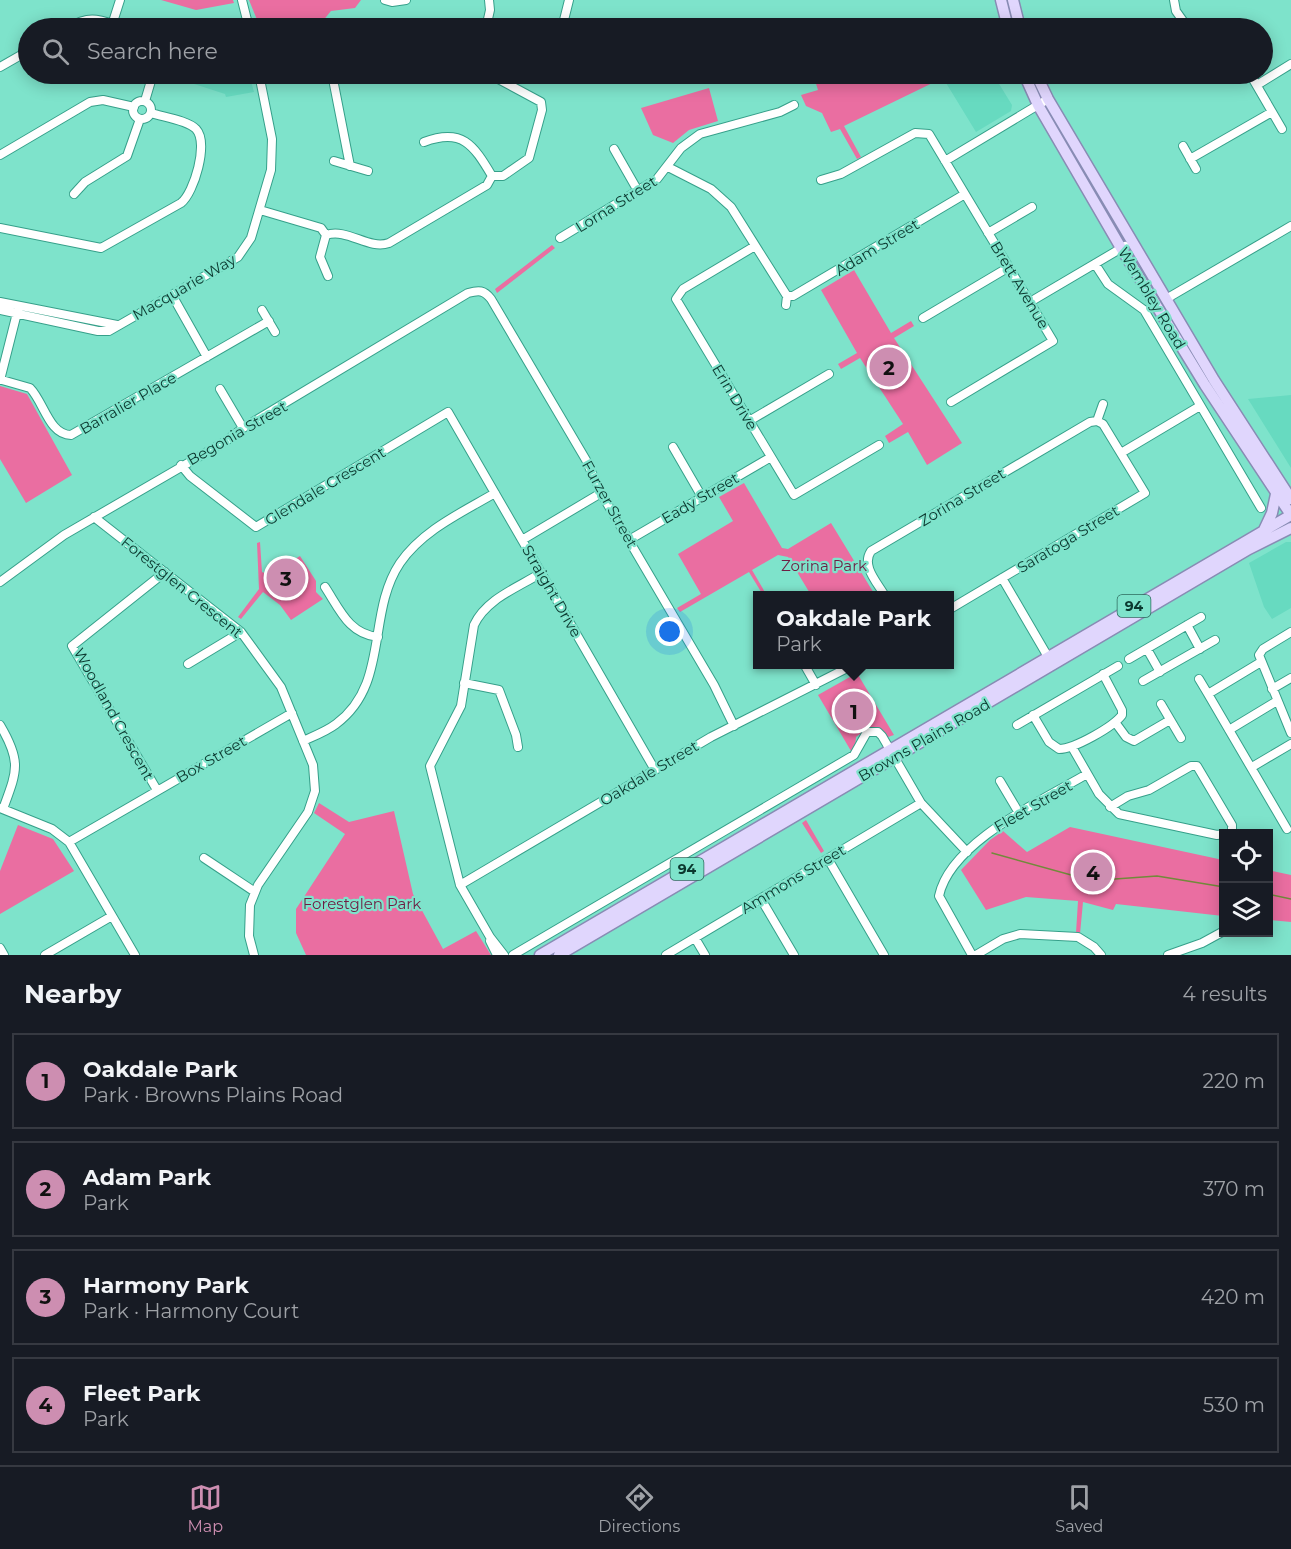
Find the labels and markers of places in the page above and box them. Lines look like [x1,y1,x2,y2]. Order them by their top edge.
pin: 2 [870,344,908,389]
pin: 3 [266,556,306,600]
pin: 1 [834,688,874,734]
pin: 4 [1074,850,1112,894]

